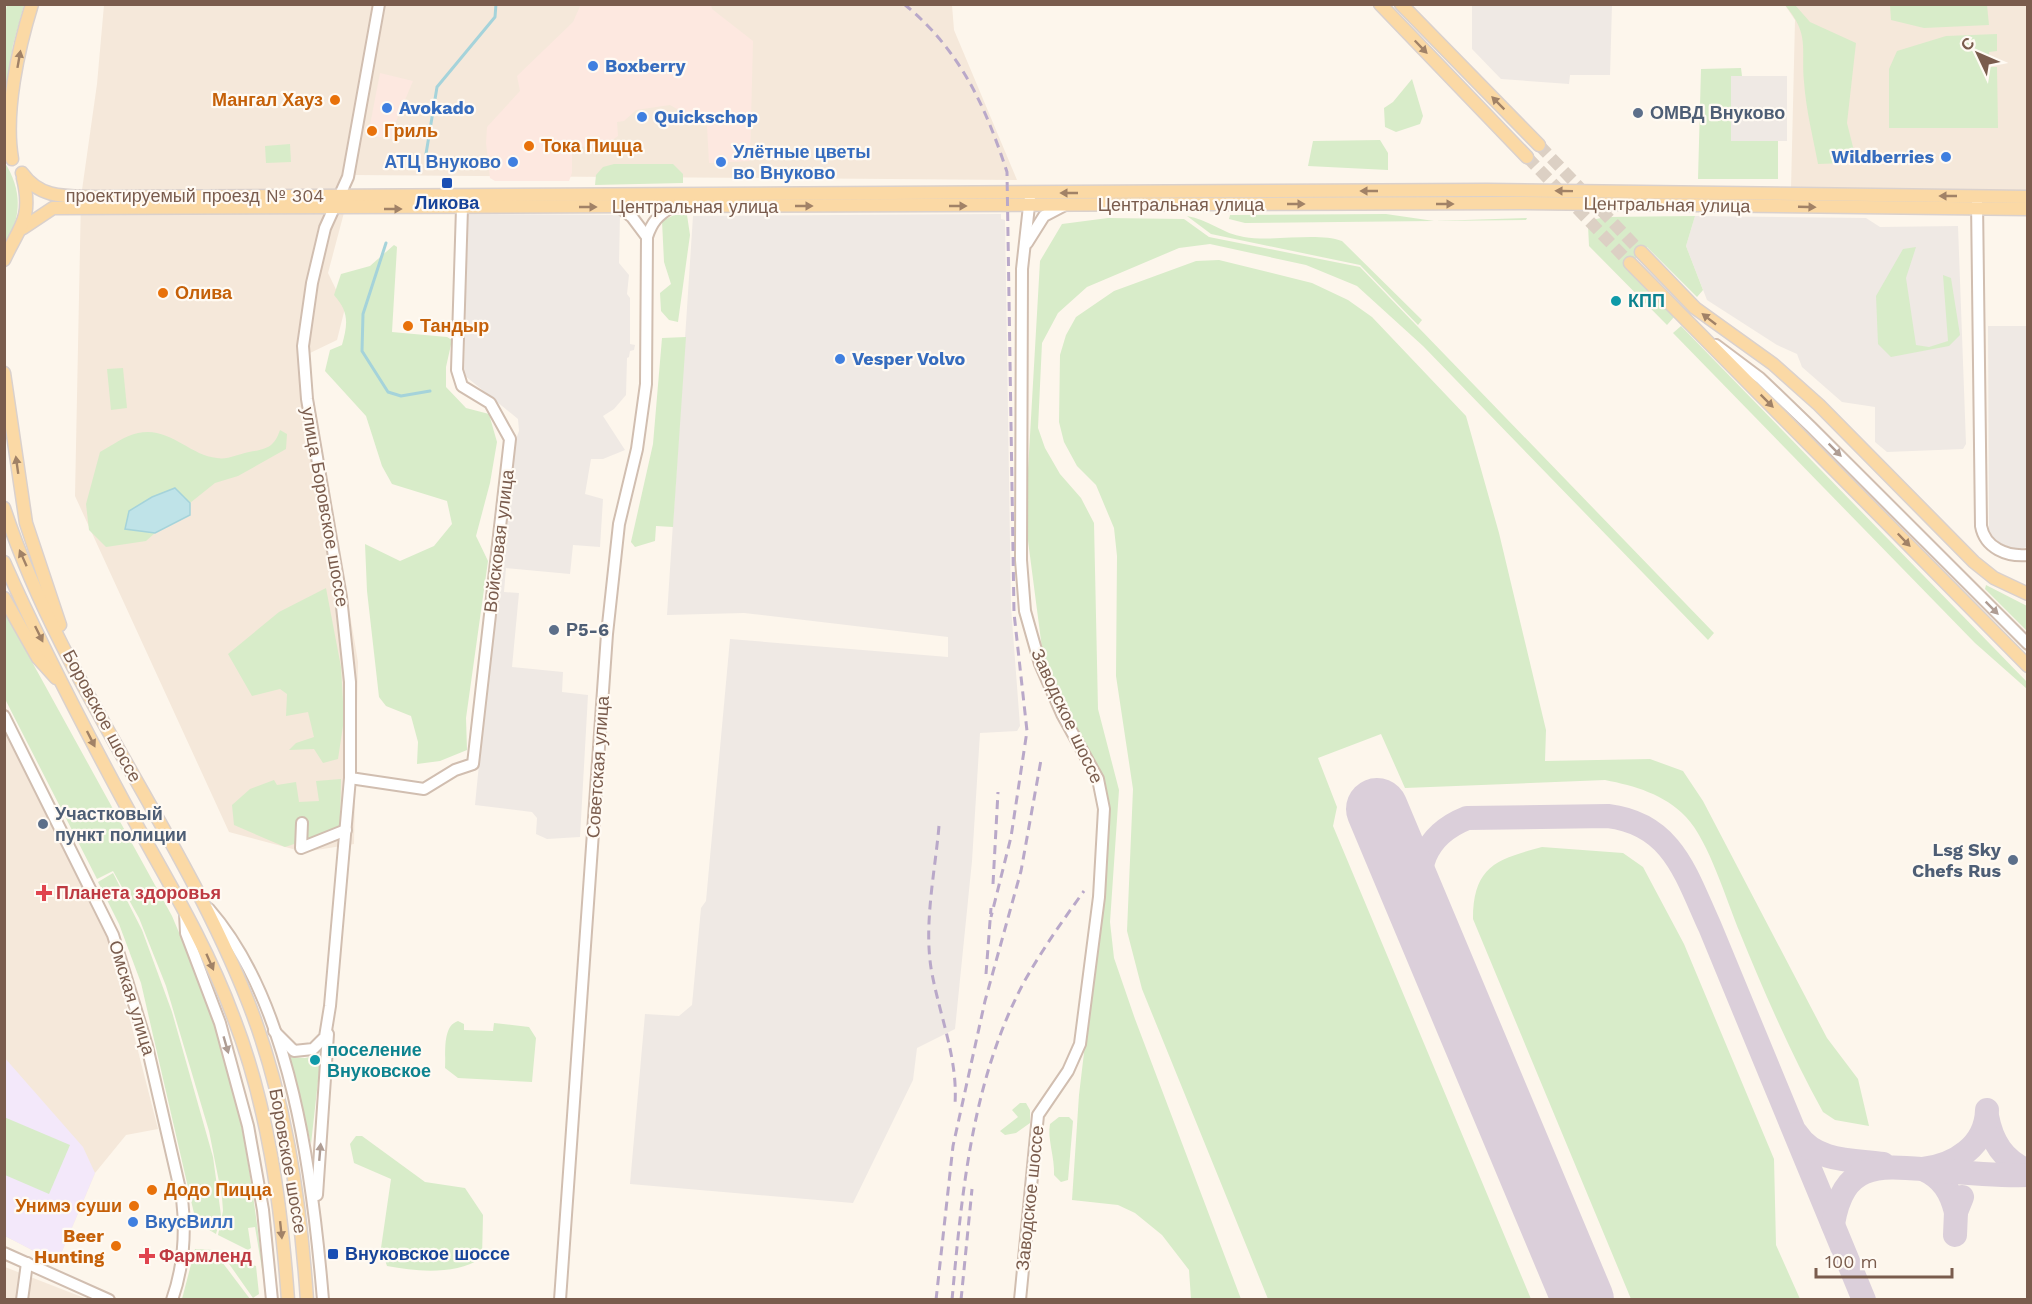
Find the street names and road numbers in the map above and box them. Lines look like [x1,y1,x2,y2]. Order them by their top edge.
street label: проектируемый проезд № 304 [66,185,324,206]
street label: Центральная улица [1583,193,1752,216]
street label: Центральная улица [1098,194,1265,215]
street label: Центральная улица [612,196,779,217]
street label: улица Боровское шоссе [298,405,353,608]
street label: Войсковая улица [479,467,518,614]
street label: Заводское шоссе [1027,645,1108,786]
street label: Боровское шоссе [59,646,146,786]
street label: Советская улица [582,694,613,839]
street label: Омская улица [105,938,160,1059]
street label: Боровское шоссе [265,1087,312,1235]
street label: Заводское шоссе [1011,1124,1048,1272]

